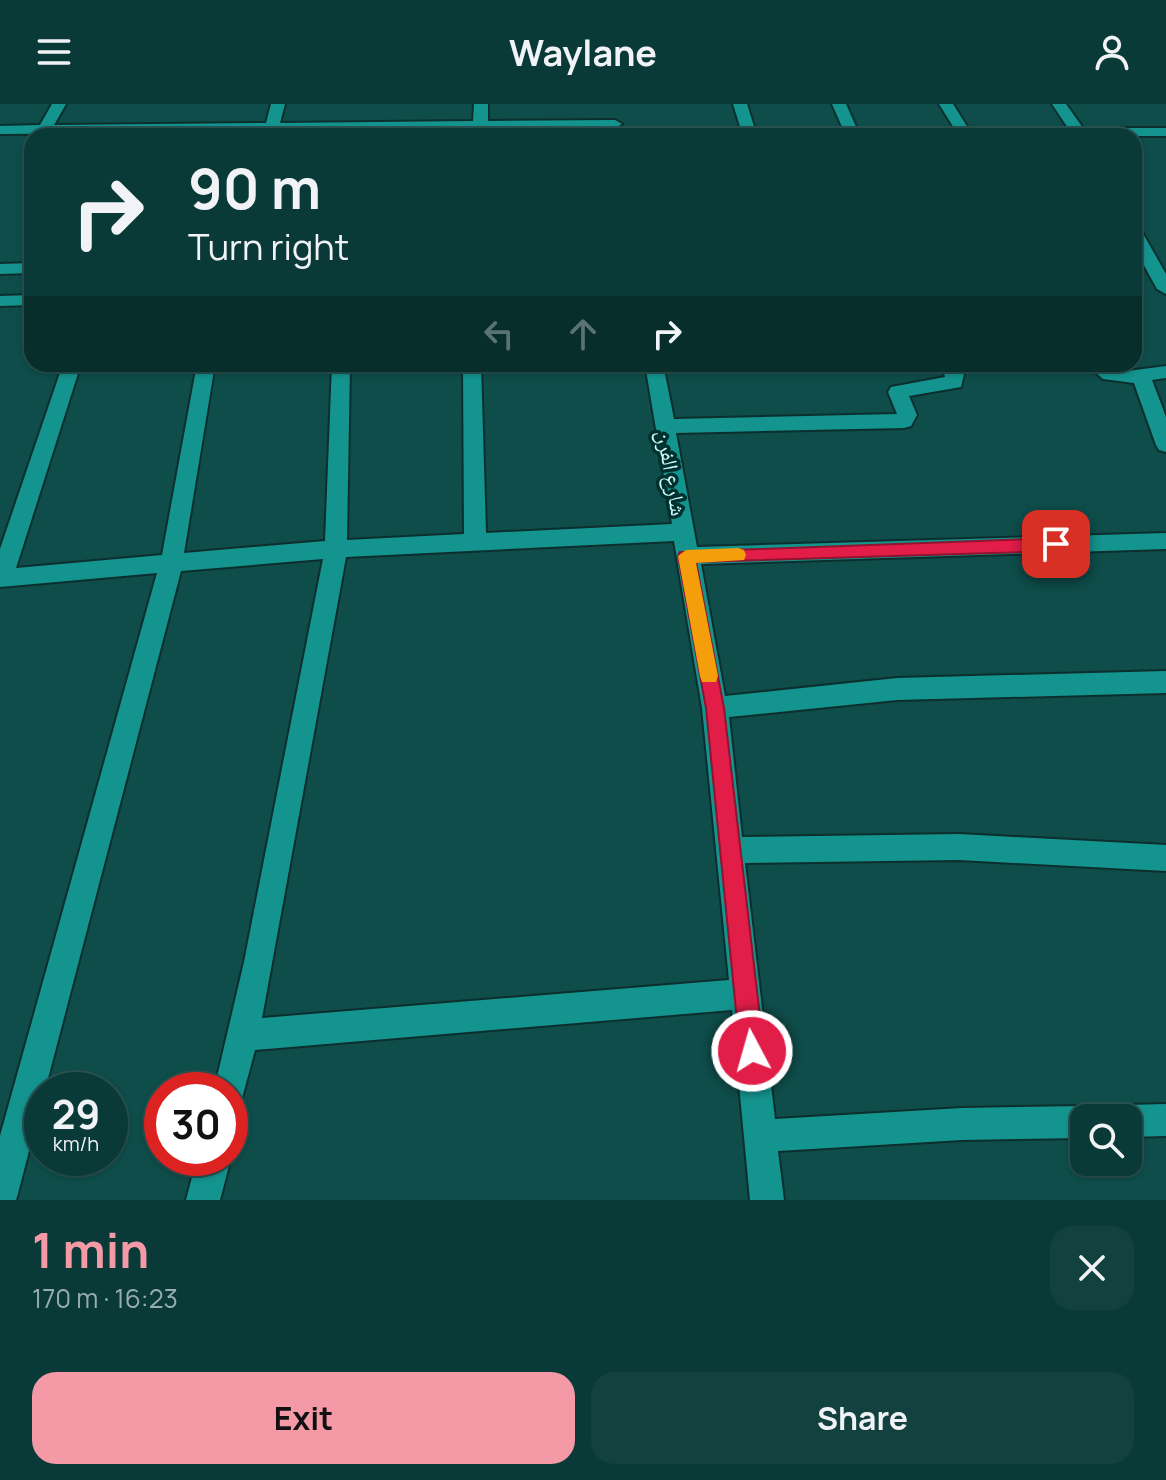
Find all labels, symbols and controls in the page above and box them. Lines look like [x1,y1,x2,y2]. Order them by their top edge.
text: Waylane [509,28,657,77]
icon: menu [32,30,76,74]
icon: person [1090,30,1134,74]
text: 90 m [188,149,321,226]
icon: right [56,160,160,264]
text: Turn right [188,222,349,271]
icon: left [477,312,521,356]
icon: ahead [561,312,605,356]
icon: right [645,312,689,356]
street label: شارع الفرن [650,428,694,518]
pin [1022,510,1090,578]
icon: arrive [1034,522,1078,566]
position arrow [710,1009,794,1093]
speed limit sign: 30 [144,1072,248,1176]
text: 29 [52,1086,100,1141]
map controls [1070,1104,1142,1176]
button: search [1070,1104,1142,1176]
text: km/h [53,1130,99,1157]
text: 1 min [32,1217,149,1282]
button: close [1050,1226,1134,1310]
text: 170 m · 16:23 [32,1280,178,1316]
button: Exit [32,1372,575,1464]
button: Share [591,1372,1134,1464]

